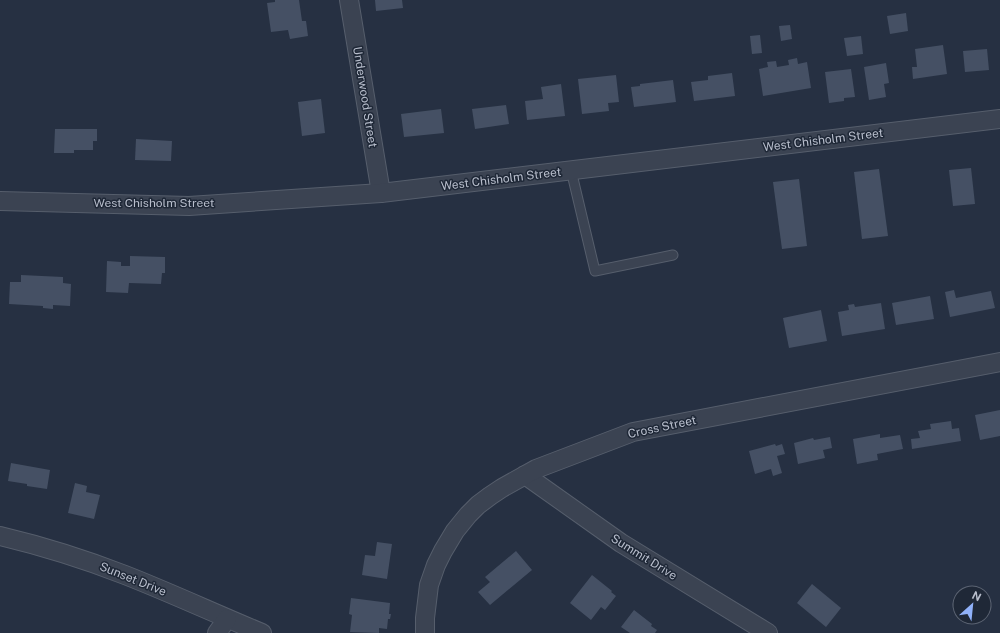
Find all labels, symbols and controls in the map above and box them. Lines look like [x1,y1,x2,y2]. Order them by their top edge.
street label: Underwood Street [350,45,380,149]
street label: West Chisholm Street [762,126,884,154]
street label: West Chisholm Street [440,165,562,193]
street label: West Chisholm Street [93,196,215,210]
street label: Cross Street [626,413,698,441]
street label: Summit Drive [608,531,680,583]
street label: Sunset Drive [98,559,169,599]
north arrow [952,585,992,625]
text: N [970,589,983,603]

